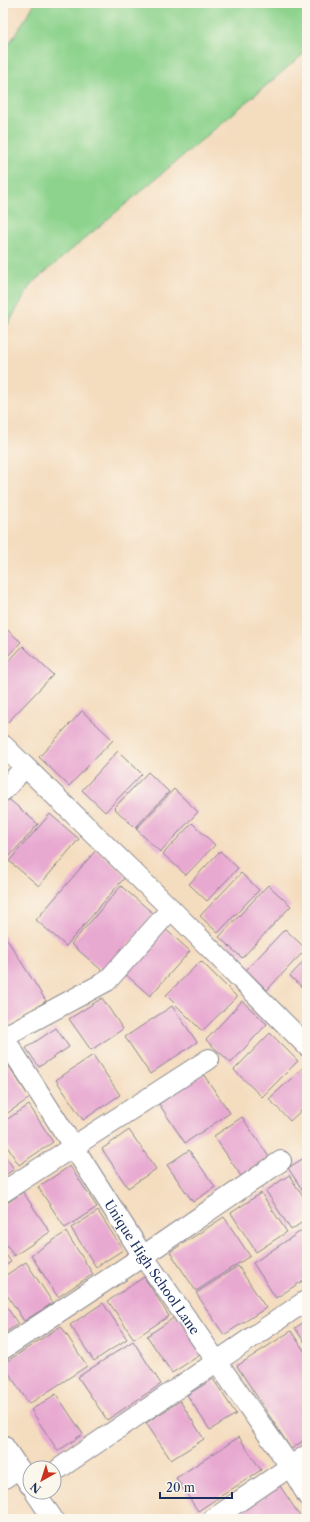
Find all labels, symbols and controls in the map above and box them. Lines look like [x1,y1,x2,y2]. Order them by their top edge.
street label: Unique High School Lane [101,1197,203,1337]
north arrow [22,1460,62,1500]
scale bar [160,1474,232,1500]
text: N [27,1479,44,1496]
text: 20 m [166,1480,195,1495]

